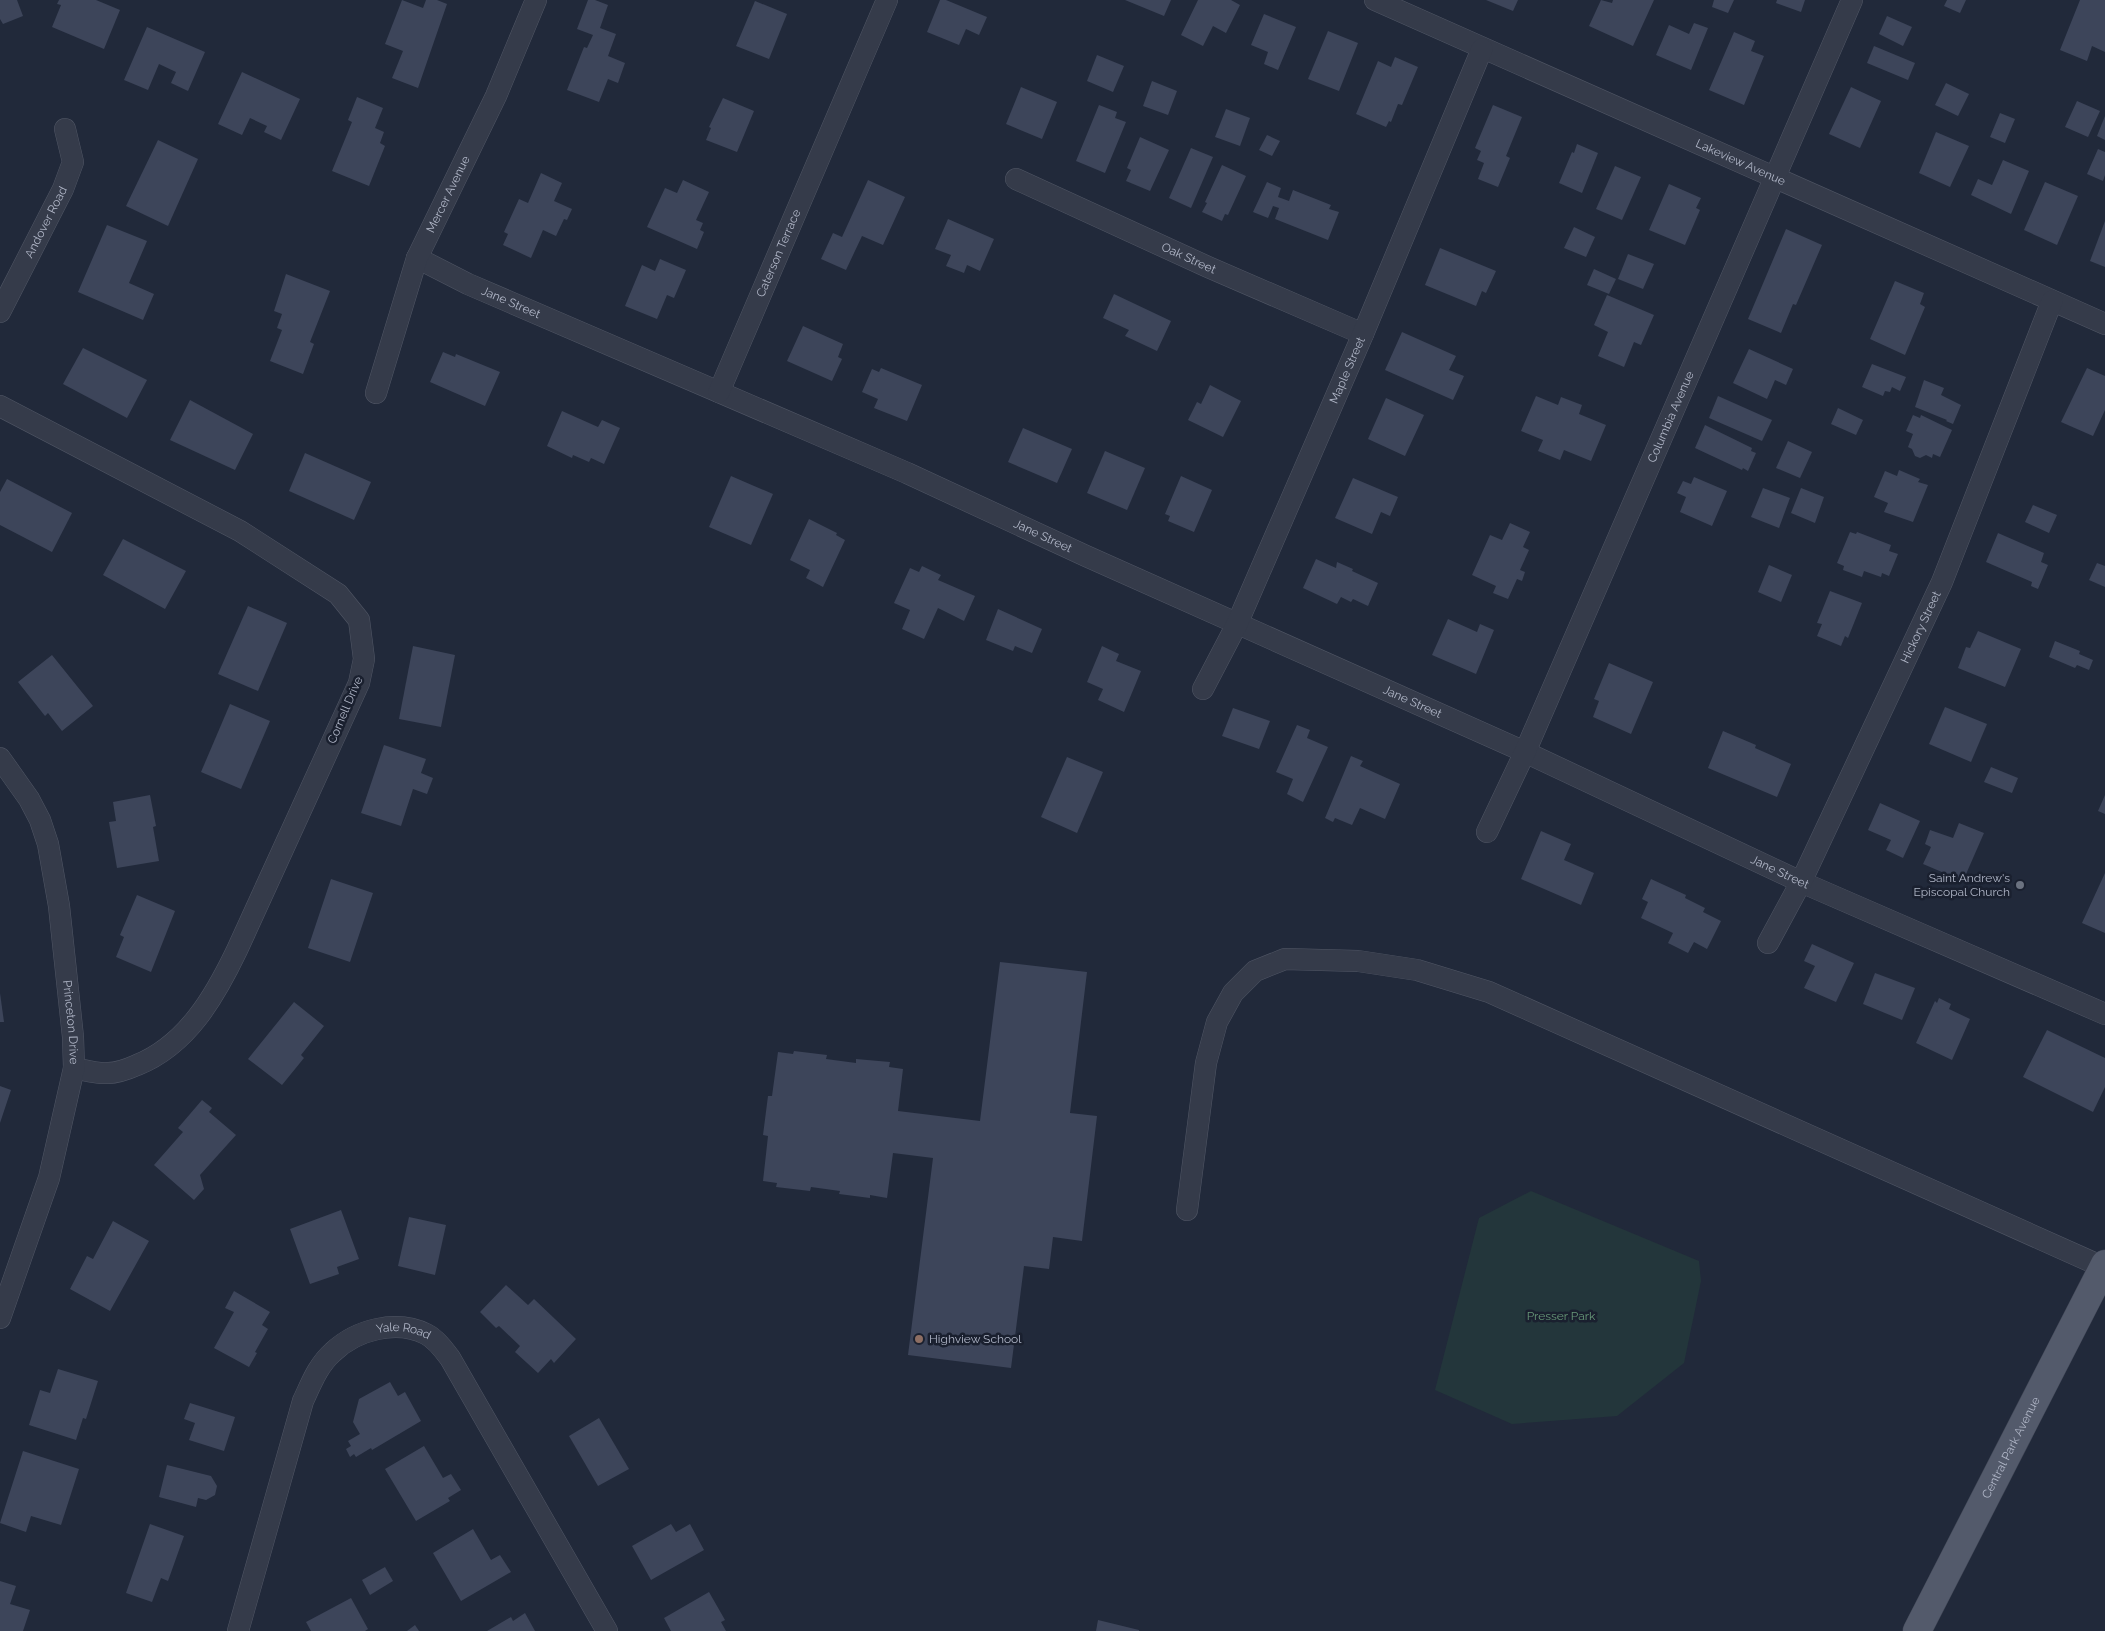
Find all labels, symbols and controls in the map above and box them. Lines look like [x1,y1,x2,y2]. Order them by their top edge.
street label: Lakeview Avenue [1694,136,1788,188]
street label: Mercer Avenue [423,154,473,235]
street label: Andover Road [22,184,70,260]
street label: Caterson Terrace [754,207,803,299]
street label: Oak Street [1159,240,1218,277]
street label: Jane Street [479,284,542,321]
street label: Maple Street [1327,335,1368,406]
street label: Columbia Avenue [1645,369,1697,465]
street label: Jane Street [1012,516,1074,556]
street label: Hickory Street [1898,589,1944,665]
street label: Cornell Drive [325,674,365,746]
street label: Jane Street [1381,683,1444,721]
street label: Jane Street [1749,852,1811,892]
place label: Saint Andrew's Episcopal Church [1913,871,2010,899]
marker: Saint Andrew's Episcopal Church [2014,879,2026,891]
street label: Princeton Drive [60,979,81,1065]
park label: Presser Park [1527,1309,1596,1323]
street label: Yale Road [375,1320,433,1342]
place label: Highview School [929,1332,1022,1346]
marker: Highview School [913,1333,925,1345]
street label: Central Park Avenue [1979,1394,2043,1501]

